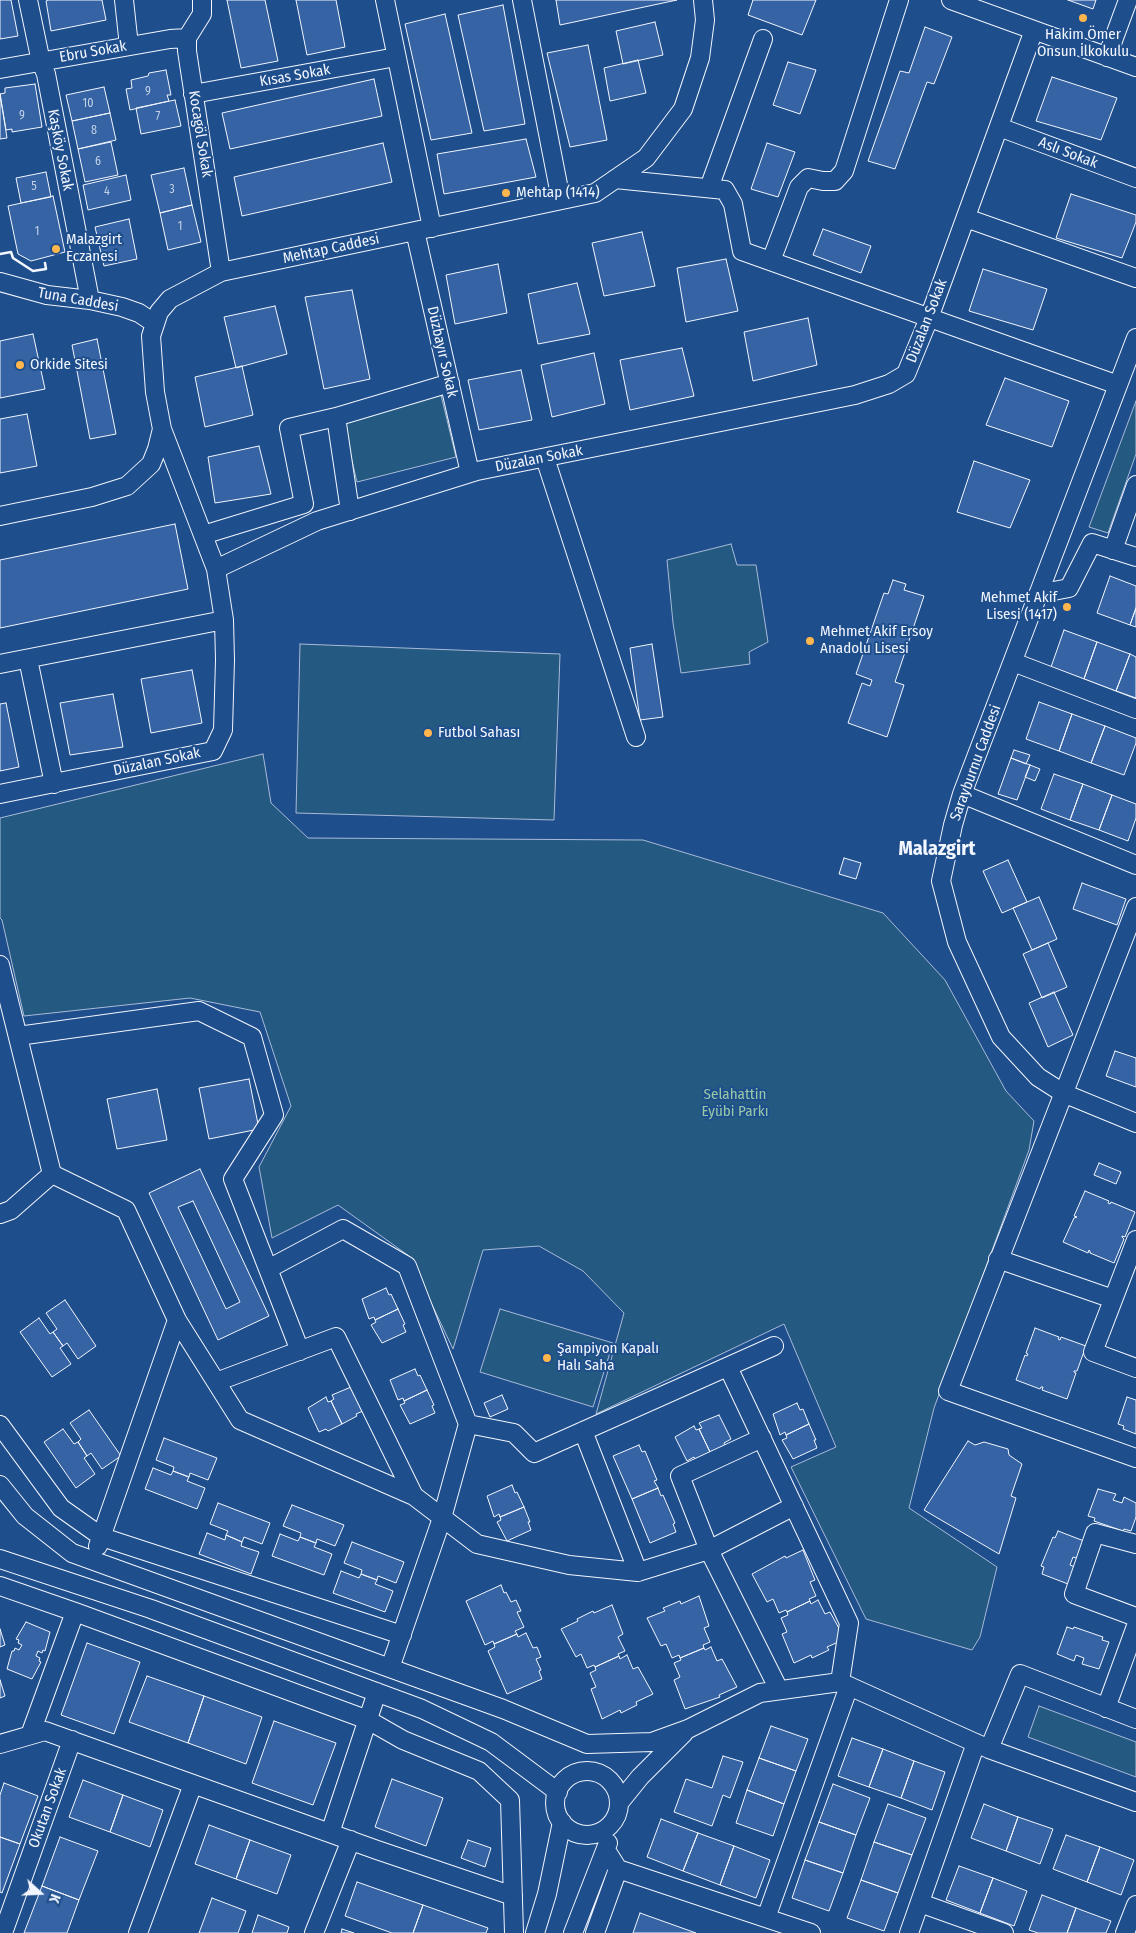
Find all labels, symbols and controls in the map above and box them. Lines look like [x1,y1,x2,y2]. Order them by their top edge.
marker: Hakim Ömer Onsun İlkokulu [1077,12,1089,24]
place label: Hakim Ömer Onsun İlkokulu [1037,26,1129,61]
street label: Ebru Sokak [58,37,128,67]
street label: Kısas Sokak [258,61,332,91]
house number: 9 [145,85,151,99]
street label: Kocagöl Sokak [184,89,216,179]
house number: 10 [83,97,93,111]
street label: Kaşköy Sokak [43,108,77,192]
house number: 9 [19,109,25,123]
house number: 7 [156,110,160,124]
house number: 8 [91,124,97,138]
street label: Aslı Sokak [1036,133,1100,173]
house number: 6 [95,155,101,169]
house number: 5 [31,180,37,194]
house number: 3 [169,183,175,197]
place label: Mehtap (1414) [516,184,600,202]
house number: 4 [104,185,110,199]
marker: Mehtap (1414) [500,187,512,199]
house number: 1 [178,220,182,234]
house number: 1 [35,225,39,239]
street label: Mehtap Caddesi [281,230,381,268]
place label: Malazgirt Eczanesi [66,231,122,266]
marker: Malazgirt Eczanesi [50,243,62,255]
street label: Düzalan Sokak [903,276,951,366]
street label: Tuna Caddesi [36,284,120,316]
street label: Düzbayır Sokak [423,305,461,399]
place label: Orkide Sitesi [30,356,108,374]
marker: Orkide Sitesi [14,359,26,371]
street label: Düzalan Sokak [494,442,584,476]
place label: Mehmet Akif Lisesi (1417) [980,589,1057,624]
marker: Mehmet Akif Lisesi (1417) [1061,601,1073,613]
place label: Mehmet Akif Ersoy Anadolu Lisesi [820,623,933,658]
marker: Mehmet Akif Ersoy Anadolu Lisesi [804,635,816,647]
street label: Sarayburnu Caddesi [947,703,1005,823]
place label: Futbol Sahası [438,724,520,742]
marker: Futbol Sahası [422,727,434,739]
street label: Düzalan Sokak [112,744,202,780]
district label: Malazgirt [898,837,976,861]
park label: Selahattin Eyübi Parkı [702,1086,768,1121]
place label: Şampiyon Kapalı Halı Saha [557,1340,659,1375]
marker: Şampiyon Kapalı Halı Saha [541,1352,553,1364]
street label: Okutan Sokak [25,1765,71,1851]
north arrow [15,1868,65,1918]
text: K [45,1892,64,1905]

